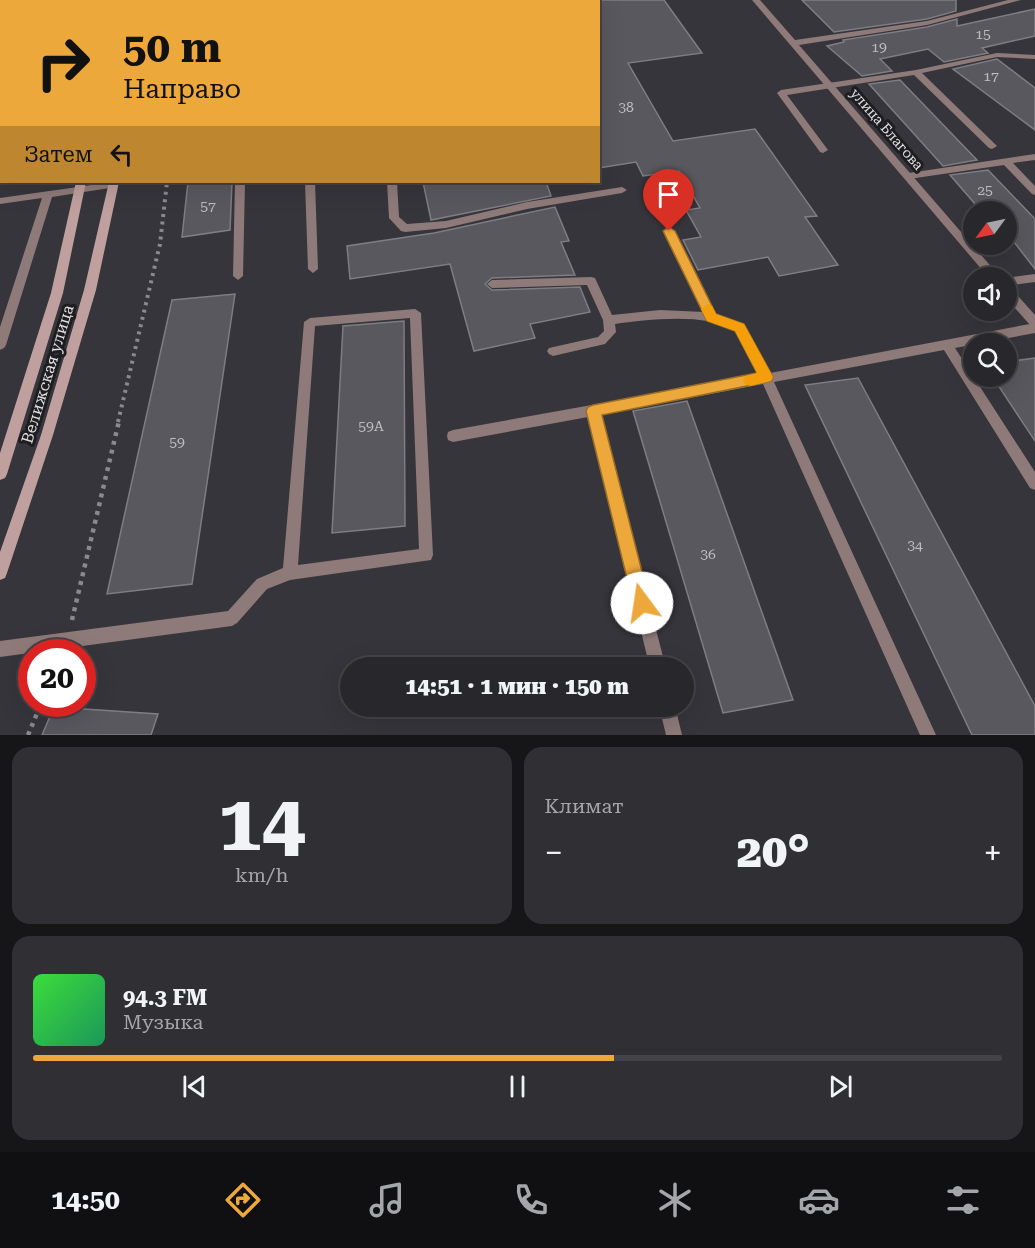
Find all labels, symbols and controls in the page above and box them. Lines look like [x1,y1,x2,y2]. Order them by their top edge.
text: 50 m [123,23,221,72]
icon: right [24,24,102,102]
house number: 15 [975,26,991,42]
house number: 19 [871,39,887,55]
house number: 17 [983,68,999,84]
text: Направо [123,73,241,105]
street label: улица Благова [847,85,927,173]
house number: 38 [618,99,634,115]
icon: left [105,138,138,171]
text: Затем [24,142,93,167]
pin [643,169,694,231]
icon: arrive [652,178,685,211]
house number: 25 [977,182,993,198]
house number: 57 [200,198,216,214]
north arrow [963,201,1017,255]
map controls [963,201,1017,387]
button: sound [963,267,1017,321]
street label: Велижская улица [17,302,78,446]
button: search [963,333,1017,387]
house number: 59А [358,418,384,434]
house number: 59 [169,434,185,450]
house number: 34 [907,537,923,553]
house number: 36 [700,546,716,562]
position arrow [610,571,674,635]
speed limit sign: 20 [18,639,96,717]
text: 14:51 · 1 мин · 150 m [405,674,629,699]
text: 14 [218,778,305,869]
text: Климат [545,794,624,818]
text: 20° [737,825,810,878]
text: − [545,833,563,872]
text: + [984,833,1002,872]
text: km/h [235,863,289,887]
text: 94.3 FM [123,985,207,1010]
text: Музыка [123,1010,203,1034]
icon: previous [178,1070,211,1103]
icon: pause [501,1070,534,1103]
icon: next [824,1070,857,1103]
icon: directions [222,1179,264,1221]
icon: music [366,1179,408,1221]
icon: phone [510,1179,552,1221]
icon: climate [654,1179,696,1221]
icon: car [798,1179,840,1221]
icon: filters [942,1179,984,1221]
text: 14:50 [51,1184,120,1216]

